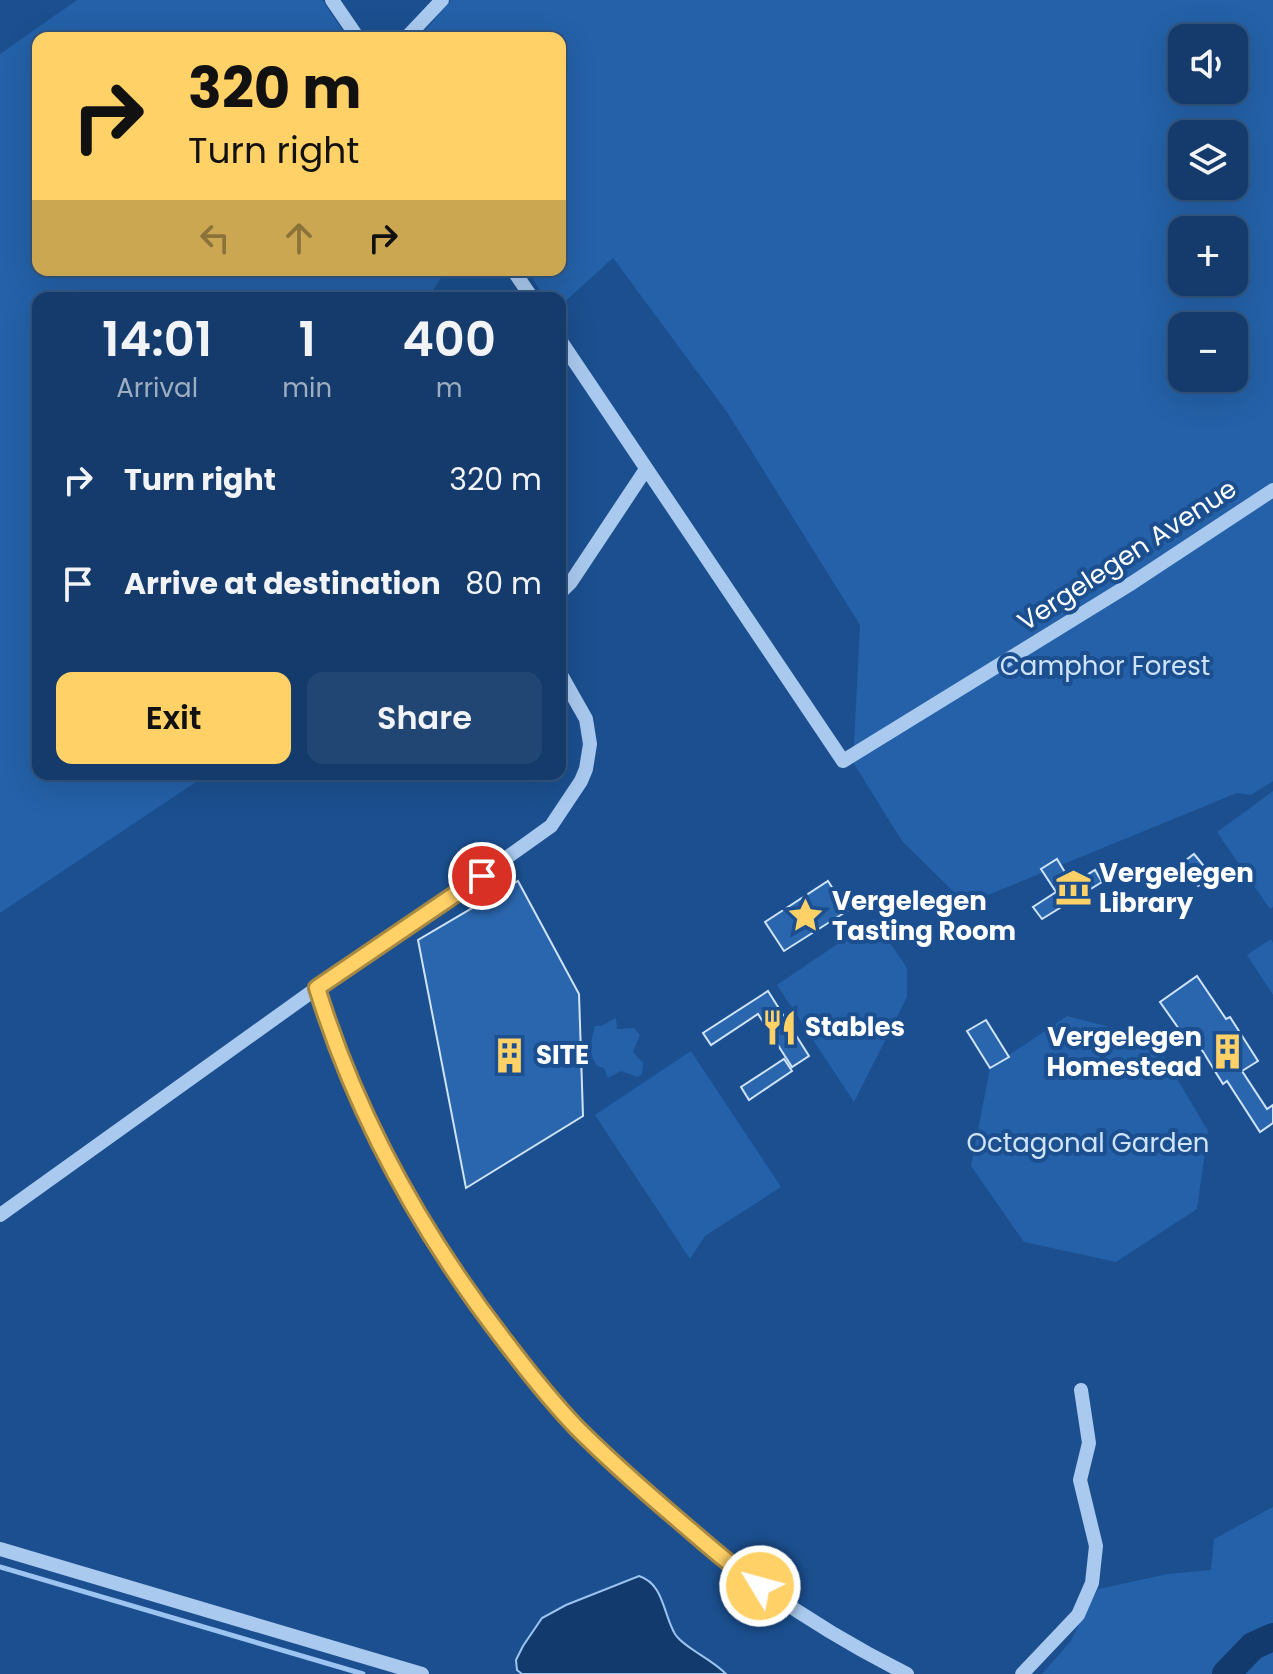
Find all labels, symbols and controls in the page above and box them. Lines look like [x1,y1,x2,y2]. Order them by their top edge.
map controls [1168,24,1248,392]
button: sound [1168,24,1248,104]
text: 320 m [188,49,362,128]
icon: right [56,64,160,168]
button: layers [1168,120,1248,200]
text: Turn right [188,125,359,176]
icon: left [193,216,237,260]
icon: ahead [277,216,321,260]
icon: right [361,216,405,260]
button: + [1168,216,1248,296]
text: 14:01 [102,306,212,373]
text: 1 [298,306,316,373]
text: 400 [402,306,496,373]
button: − [1168,312,1248,392]
text: Arrival [116,370,198,406]
text: min [282,370,332,406]
text: m [436,370,462,406]
icon: right [56,458,100,502]
text: Turn right [124,458,276,501]
text: 320 m [449,458,542,501]
street label: Vergelegen Avenue [1010,471,1244,639]
icon: arrive [56,562,100,606]
text: Arrive at destination [124,562,441,605]
text: 80 m [465,562,542,605]
park label: Camphor Forest [1000,648,1210,684]
button: Exit [56,672,291,764]
button: Share [307,672,542,764]
pin [448,842,516,910]
icon: arrive [460,854,504,898]
place label: Vergelegen Library [1099,855,1254,921]
museum icon: Vergelegen Library [1054,869,1092,907]
place label: Vergelegen Tasting Room [832,883,1016,949]
place icon: Vergelegen Tasting Room [787,897,825,935]
restaurant icon: Stables [760,1008,798,1046]
place label: Stables [805,1009,905,1045]
place label: Vergelegen Homestead [1046,1019,1202,1085]
building icon: Vergelegen Homestead [1209,1033,1247,1071]
building icon: SITE [491,1036,529,1074]
place label: SITE [536,1037,589,1073]
park label: Octagonal Garden [967,1125,1209,1161]
position arrow [718,1544,802,1628]

